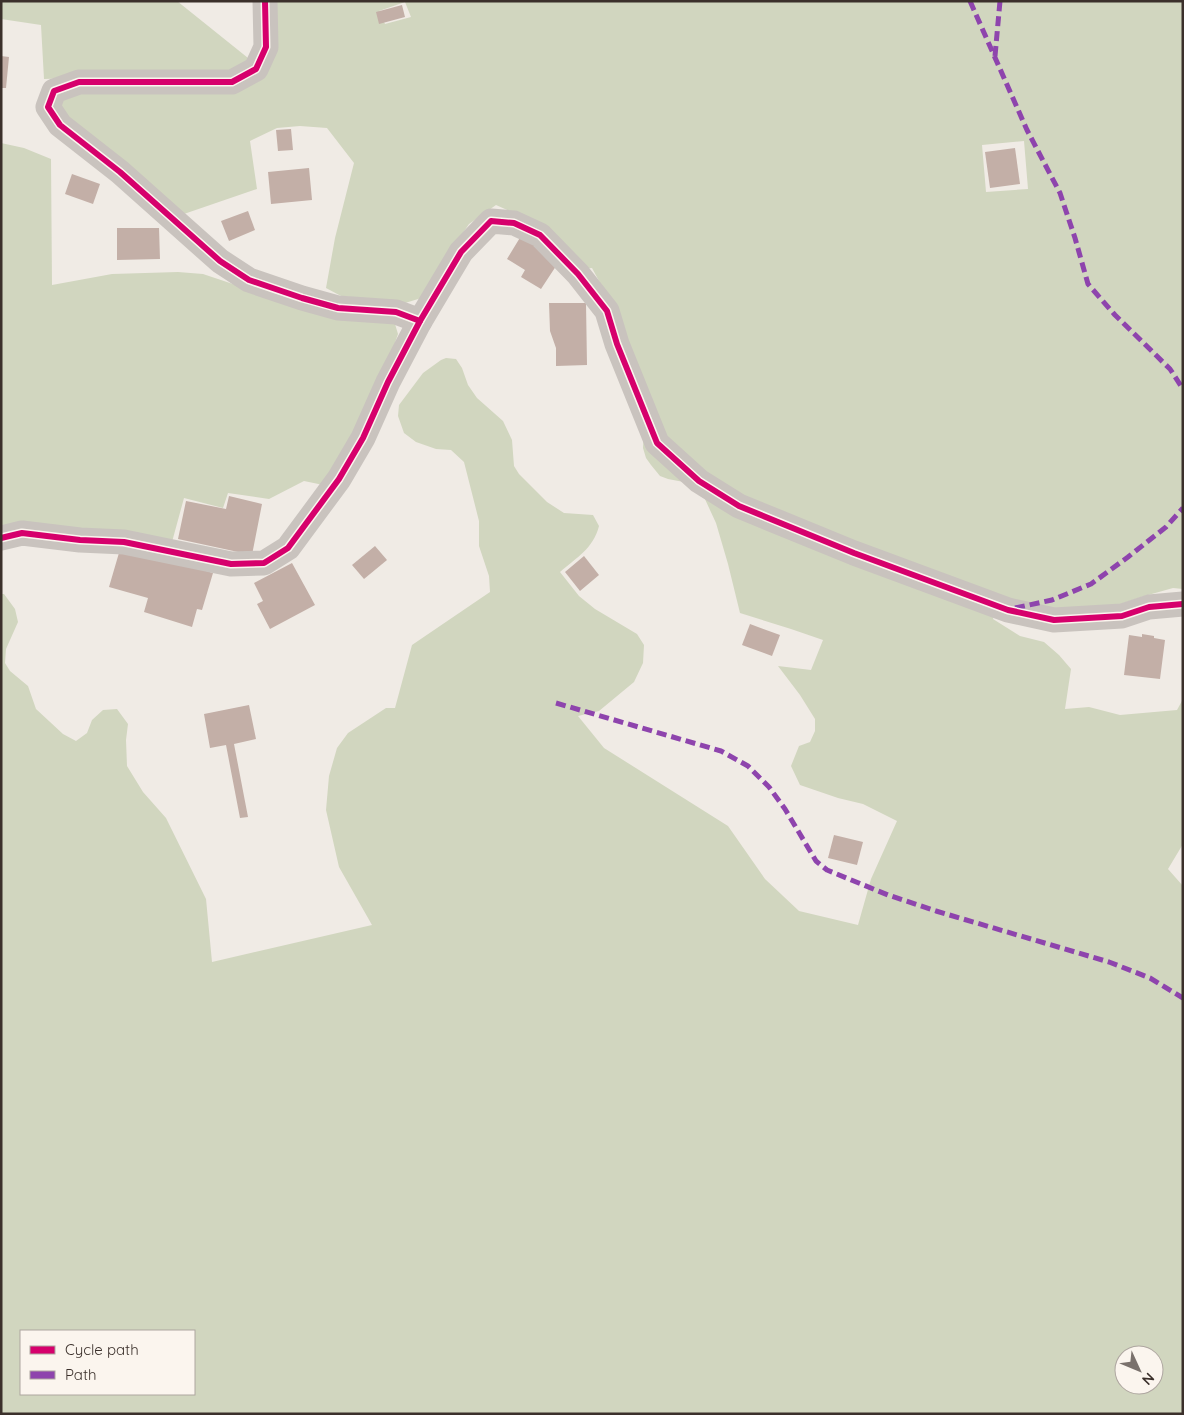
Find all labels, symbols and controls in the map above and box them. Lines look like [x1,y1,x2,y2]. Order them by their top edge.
legend [20,1330,195,1395]
text: Cycle path [65,1340,139,1359]
north arrow [1114,1345,1164,1395]
text: Path [65,1365,97,1384]
text: N [1138,1369,1158,1389]

